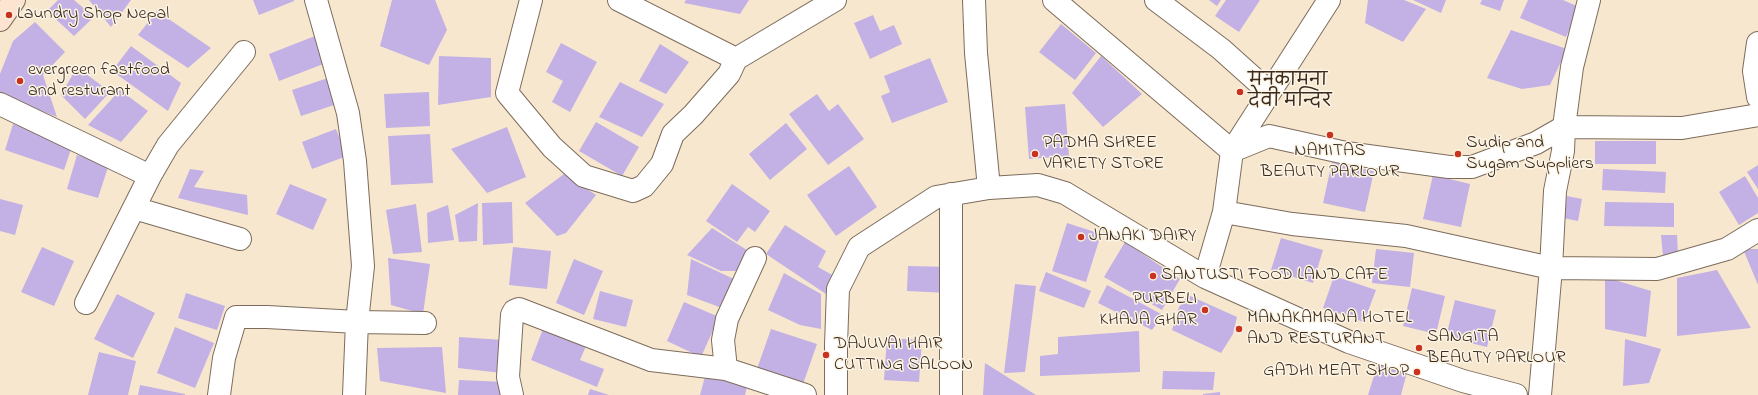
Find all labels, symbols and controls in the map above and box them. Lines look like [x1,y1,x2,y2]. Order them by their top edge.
place label: Laundry Shop Nepal [17,4,169,26]
marker: Laundry Shop Nepal [4,10,14,20]
place label: evergreen fastfood and resturant [28,60,170,102]
place label: मनकामना देवी मन्दिर [1248,71,1332,114]
marker: evergreen fastfood and resturant [15,76,25,86]
marker: मनकामना देवी मन्दिर [1235,87,1245,97]
marker: NAMITAS BEAUTY PARLOUR [1325,130,1335,140]
place label: PADMA SHREE VARIETY STORE [1043,133,1164,176]
place label: Sudip and Sugam Suppliers [1466,133,1594,176]
place label: NAMITAS BEAUTY PARLOUR [1261,141,1399,184]
marker: PADMA SHREE VARIETY STORE [1030,149,1040,159]
marker: Sudip and Sugam Suppliers [1453,149,1463,159]
place label: JANAKI DAIRY [1089,226,1196,248]
marker: JANAKI DAIRY [1076,232,1086,242]
place label: SANTUSTI FOOD LAND CAFE [1161,265,1388,287]
marker: SANTUSTI FOOD LAND CAFE [1148,271,1158,281]
place label: PURBELI KHAJA GHAR [1100,289,1197,332]
marker: PURBELI KHAJA GHAR [1200,305,1210,315]
place label: MANAKAMANA HOTEL AND RESTURANT [1247,308,1412,350]
marker: MANAKAMANA HOTEL AND RESTURANT [1234,324,1244,334]
place label: SANGITA BEAUTY PARLOUR [1427,327,1566,370]
place label: DAJUVAI HAIR CUTTING SALOON [834,334,973,376]
marker: SANGITA BEAUTY PARLOUR [1414,343,1424,353]
marker: DAJUVAI HAIR CUTTING SALOON [821,350,831,360]
place label: GADHI MEAT SHOP [1263,361,1409,383]
marker: GADHI MEAT SHOP [1412,367,1422,377]

